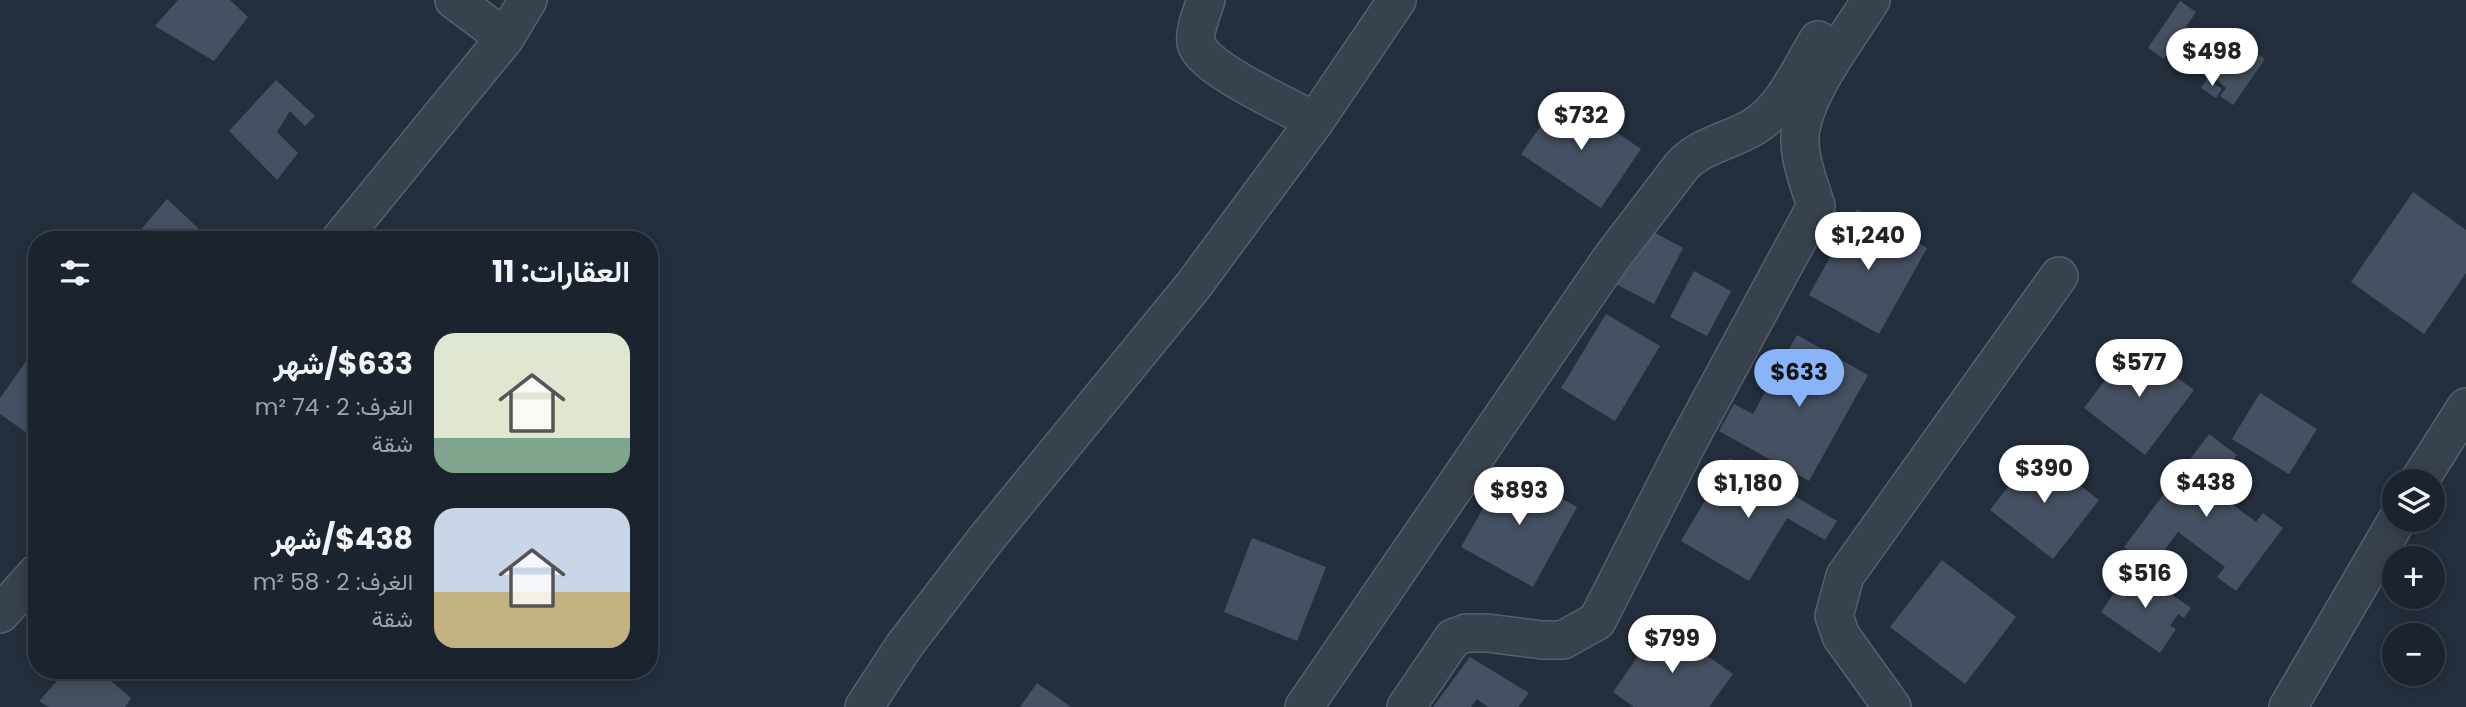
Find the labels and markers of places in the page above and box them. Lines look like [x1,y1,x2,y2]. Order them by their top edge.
pin: $498 [2171,28,2253,88]
pin: $732 [1540,92,1622,152]
pin: $1,240 [1811,212,1925,272]
pin: $577 [2098,340,2180,399]
pin: $633 [1758,350,1840,409]
pin: $390 [2003,446,2085,505]
pin: $438 [2165,460,2247,519]
pin: $1,180 [1691,461,1805,520]
pin: $893 [1478,468,1560,527]
pin: $516 [2104,550,2186,610]
pin: $799 [1631,616,1713,675]

